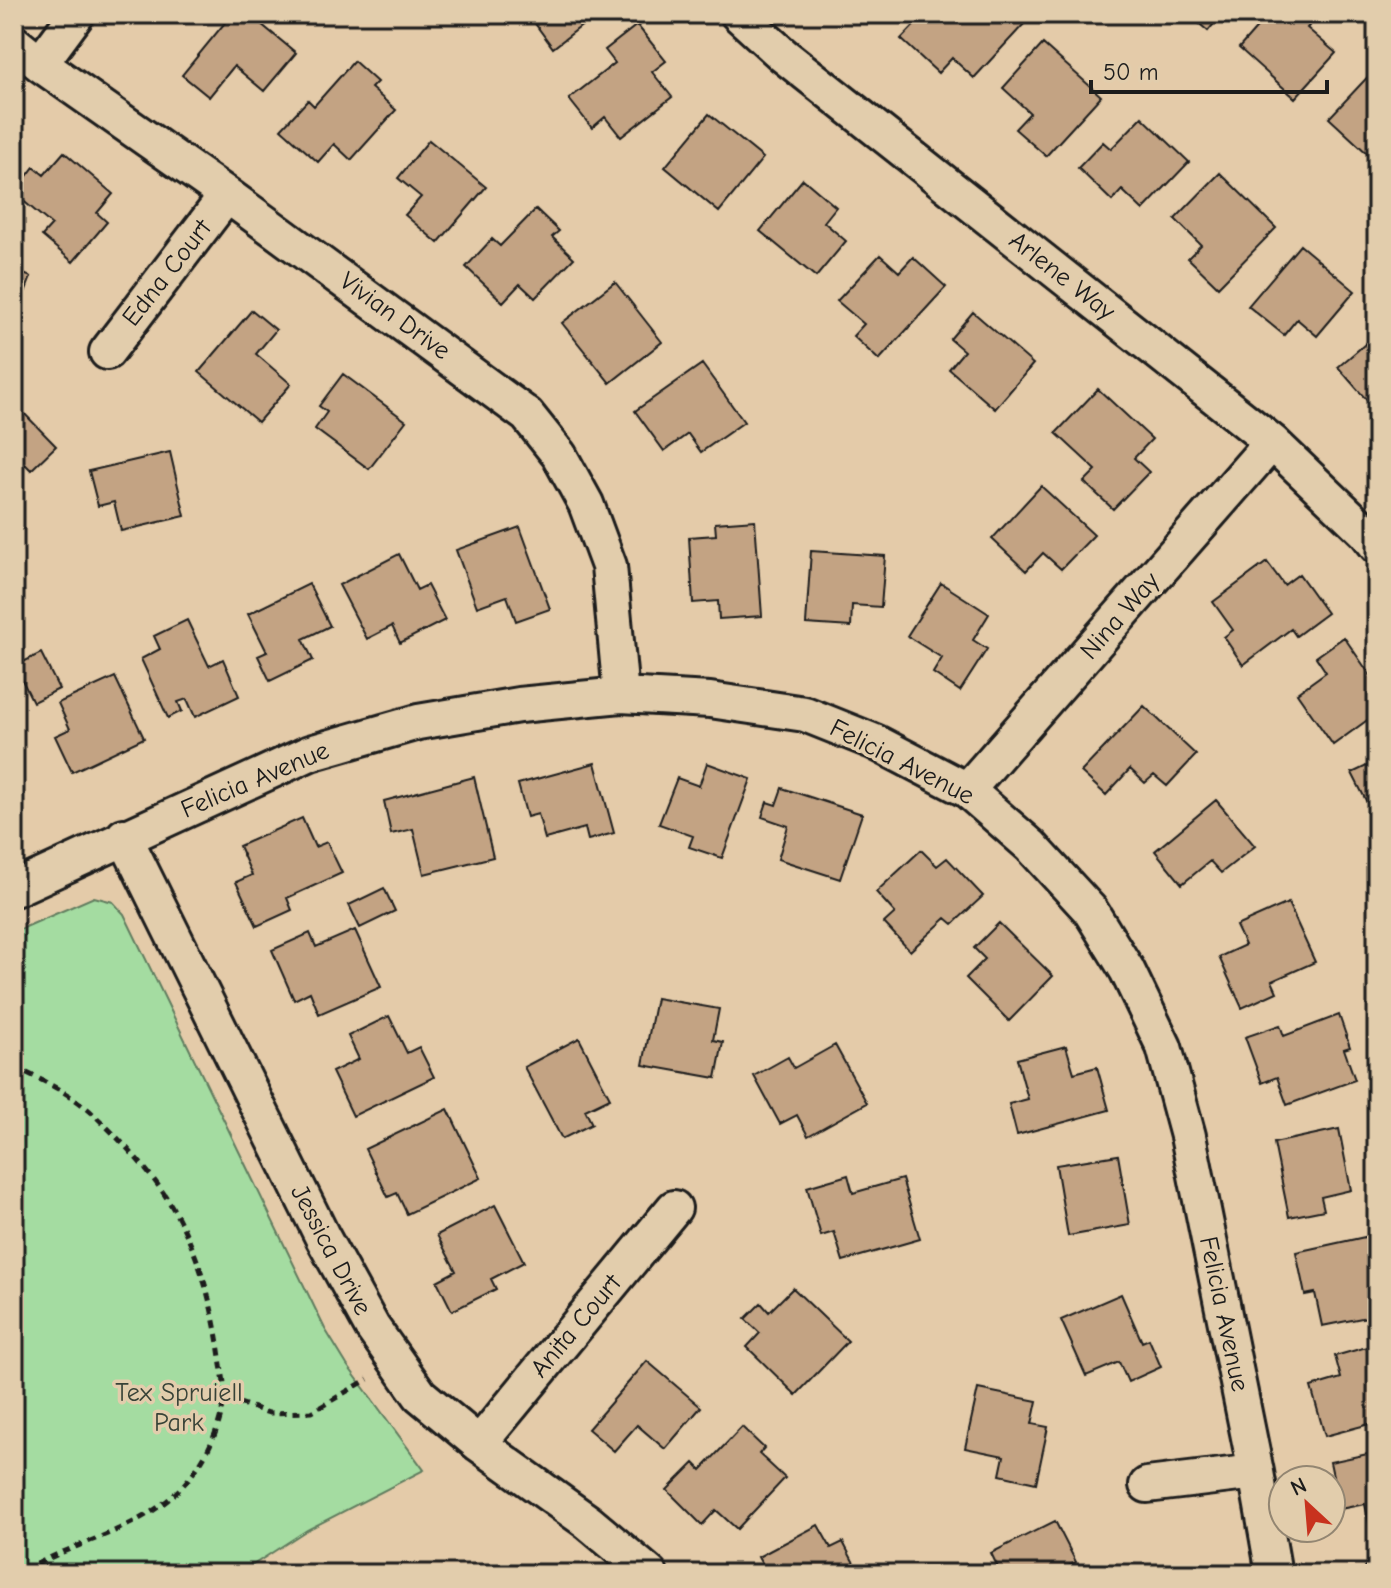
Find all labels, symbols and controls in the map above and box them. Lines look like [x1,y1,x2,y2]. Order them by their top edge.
scale bar [1091,44,1327,94]
text: 50 m [1103,58,1159,86]
street label: Edna Court [116,213,219,332]
street label: Arlene Way [1003,225,1121,327]
street label: Vivian Drive [334,266,456,366]
street label: Nina Way [1074,566,1166,666]
street label: Felicia Avenue [825,713,979,811]
street label: Felicia Avenue [176,735,334,825]
street label: Jessica Drive [284,1180,378,1320]
street label: Felicia Avenue [1193,1234,1255,1394]
street label: Anita Court [524,1267,629,1383]
park label: Tex Spruiell Park [115,1378,243,1438]
north arrow [1267,1464,1347,1544]
text: N [1287,1472,1311,1502]

